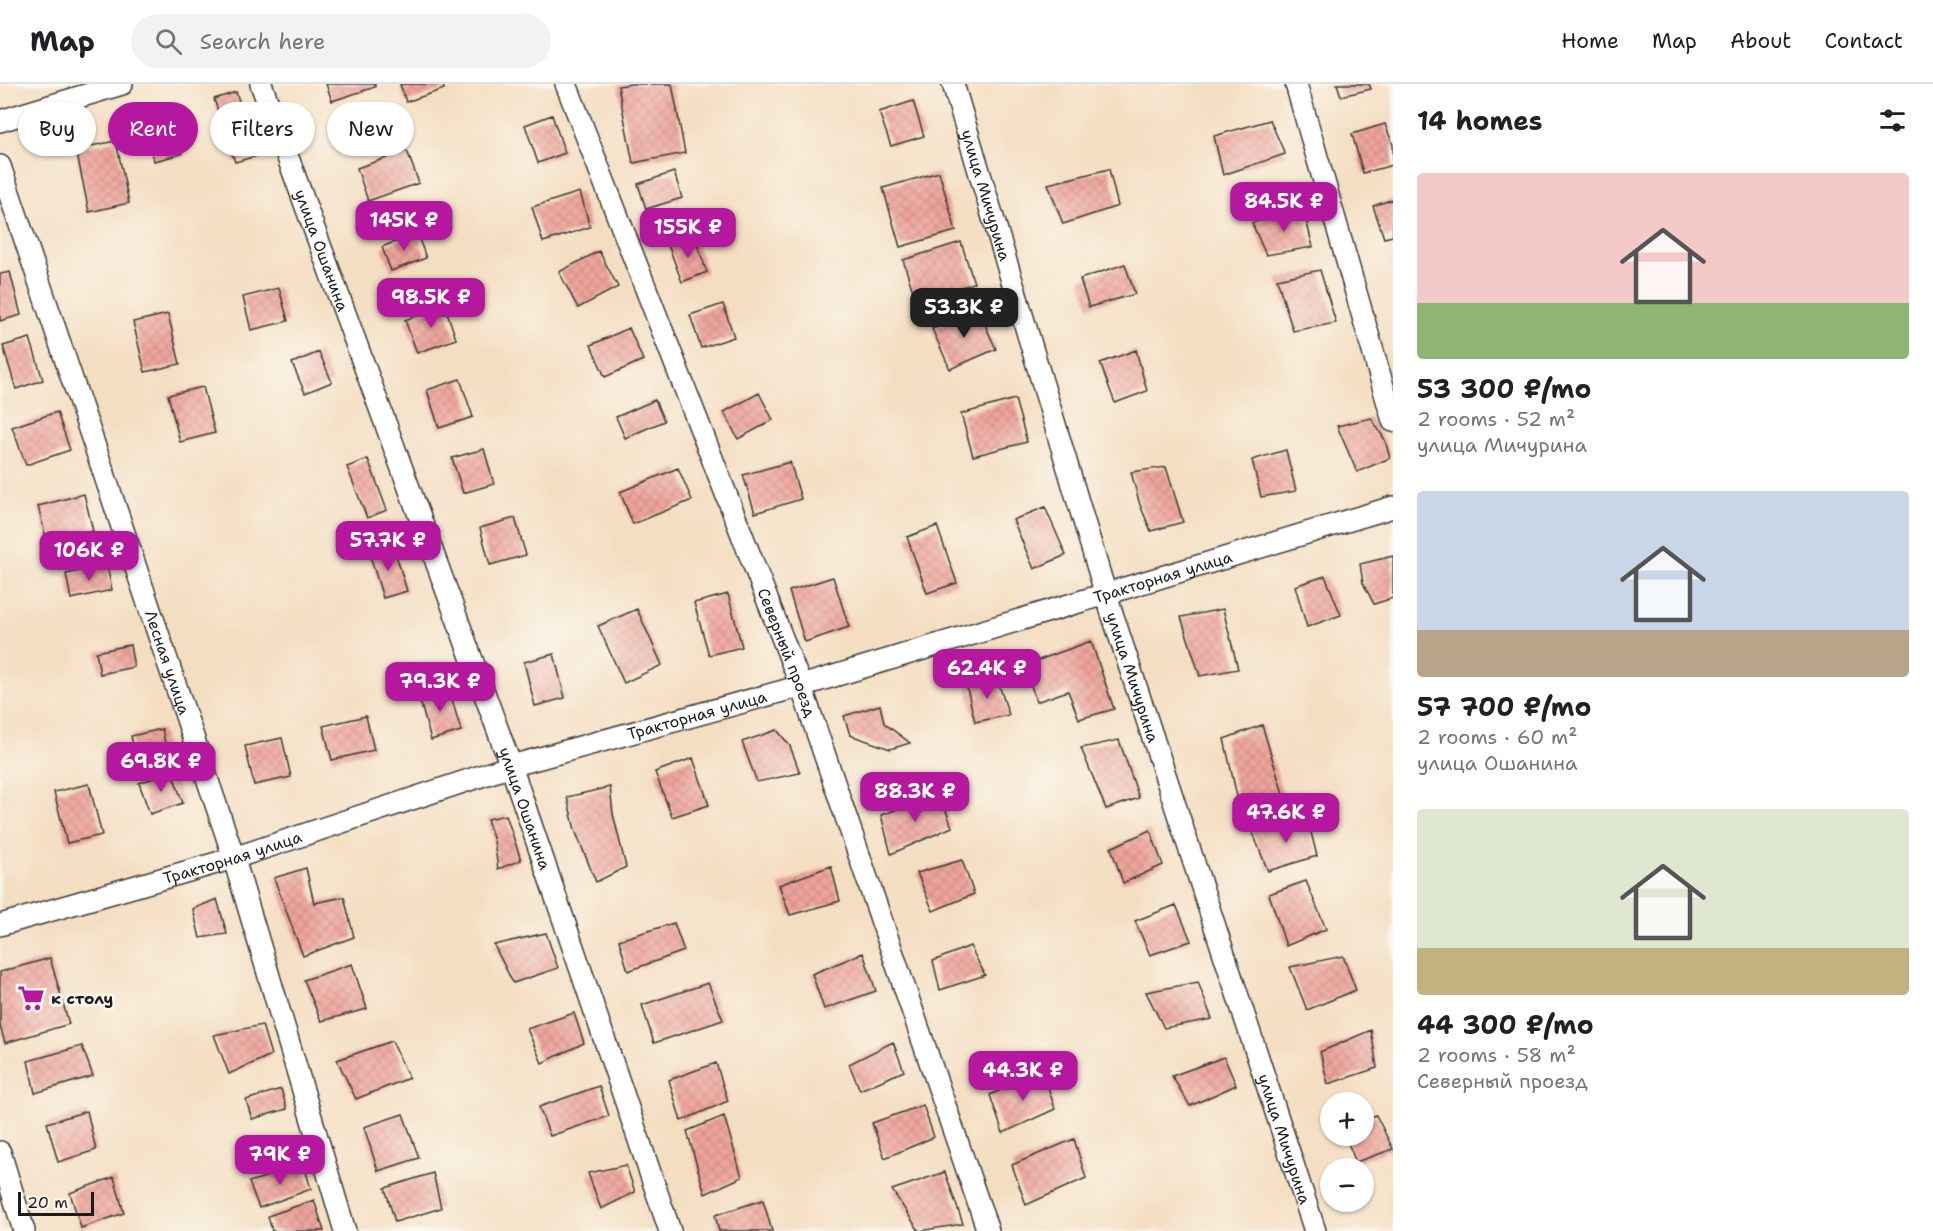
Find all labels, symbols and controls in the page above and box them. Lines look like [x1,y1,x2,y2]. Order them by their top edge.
search box [131,14,551,68]
text: Map [30,22,95,60]
icon: search [152,25,185,58]
text: Search here [200,27,325,56]
text: Home [1561,27,1619,55]
text: Map [1652,27,1697,55]
text: About [1730,27,1791,55]
text: Contact [1824,27,1903,55]
chip: Buy [18,102,96,156]
chip: Rent [108,102,198,156]
chip: Filters [210,102,315,156]
chip: New [327,102,414,156]
text: 14 homes [1417,103,1543,138]
icon: filters [1876,104,1909,137]
street label: улица Мичурина [957,127,1016,263]
pin: 84.5K ₽ [1229,182,1339,233]
street label: улица Ошанина [290,186,354,314]
text: 84.5K ₽ [1244,188,1324,214]
pin: 145K ₽ [355,201,453,252]
text: 145K ₽ [369,207,439,233]
pin: 155K ₽ [639,208,737,259]
icon: home [1609,212,1717,320]
text: 155K ₽ [654,214,722,240]
pin: 98.5K ₽ [376,278,486,329]
text: 98.5K ₽ [391,284,471,310]
pin: 53.3K ₽ [909,288,1019,339]
text: 53.3K ₽ [924,294,1004,320]
text: 53 300 ₽/mo [1417,371,1591,406]
text: 2 rooms · 52 m² [1417,406,1575,432]
text: улица Мичурина [1417,432,1587,458]
pin: 57.7K ₽ [333,521,443,572]
text: 57.7K ₽ [350,527,426,553]
icon: home [1609,530,1717,638]
pin: 106K ₽ [40,531,138,582]
text: 106K ₽ [54,537,124,563]
street label: Тракторная улица [1091,546,1235,608]
street label: Северный проезд [753,585,821,720]
street label: Лесная улица [140,607,195,717]
street label: улица Мичурина [1102,609,1164,745]
pin: 62.4K ₽ [932,649,1042,700]
text: 62.4K ₽ [947,655,1027,681]
pin: 79.3K ₽ [385,662,495,713]
text: 79.3K ₽ [399,668,481,694]
street label: Тракторная улица [625,685,769,744]
text: 57 700 ₽/mo [1417,689,1591,724]
text: 2 rooms · 60 m² [1417,724,1577,750]
pin: 69.8K ₽ [106,742,216,793]
street label: улица Ошанина [494,744,556,872]
text: 69.8K ₽ [121,748,201,774]
text: улица Ошанина [1417,750,1577,776]
pin: 88.3K ₽ [860,772,970,823]
text: 88.3K ₽ [874,778,956,804]
pin: 47.6K ₽ [1231,793,1341,844]
text: 47.6K ₽ [1246,799,1326,825]
street label: Тракторная улица [161,826,304,888]
icon: home [1609,848,1717,956]
supermarket icon: к столу [16,983,46,1013]
place label: к столу [51,988,113,1009]
text: 44 300 ₽/mo [1417,1007,1594,1042]
text: 2 rooms · 58 m² [1417,1042,1576,1068]
pin: 44.3K ₽ [968,1051,1078,1102]
text: 44.3K ₽ [983,1057,1063,1083]
text: Северный проезд [1417,1068,1588,1094]
street label: улица Мичурина [1254,1071,1316,1207]
map controls [1320,1092,1374,1212]
button: + [1320,1092,1374,1146]
pin: 79K ₽ [238,1135,322,1186]
text: 79K ₽ [249,1141,311,1167]
button: − [1320,1158,1374,1212]
scale bar [18,1189,94,1216]
text: 20 m [27,1192,68,1213]

